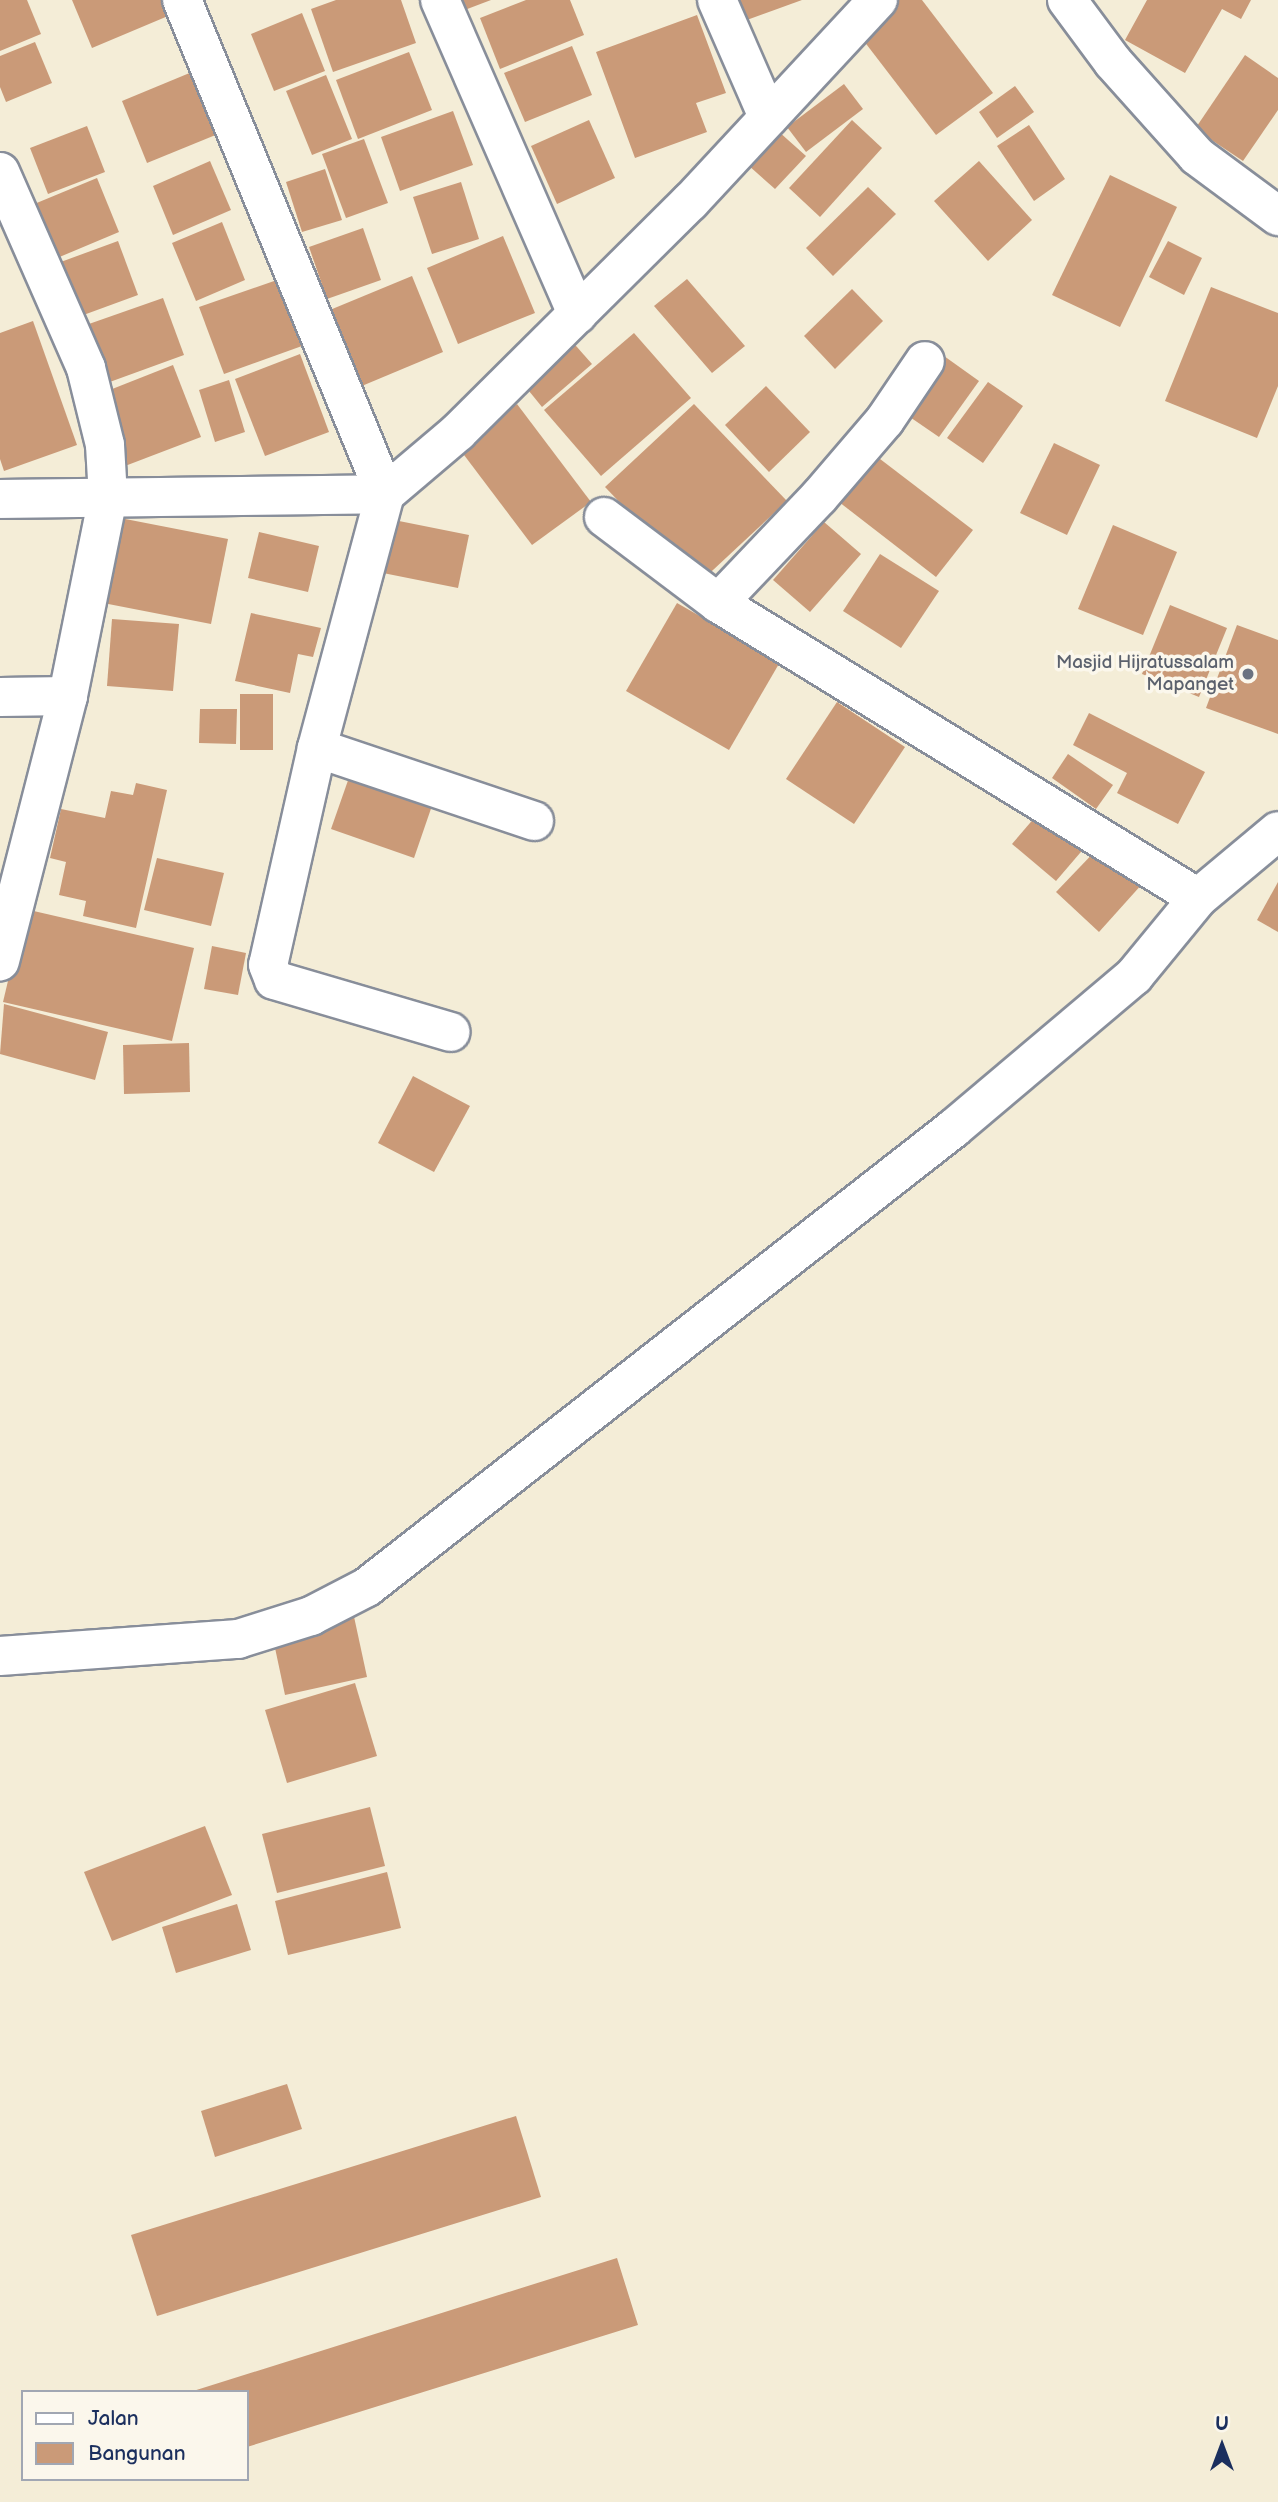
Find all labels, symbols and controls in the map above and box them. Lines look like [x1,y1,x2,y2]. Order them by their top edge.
place label: Masjid Hijratussalam Mapanget [1056,652,1234,696]
marker: Masjid Hijratussalam Mapanget [1240,666,1256,682]
legend [21,2390,248,2481]
text: Jalan [88,2406,139,2431]
north arrow [1187,2411,1257,2481]
text: U [1215,2413,1229,2436]
text: Bangunan [88,2441,186,2466]

